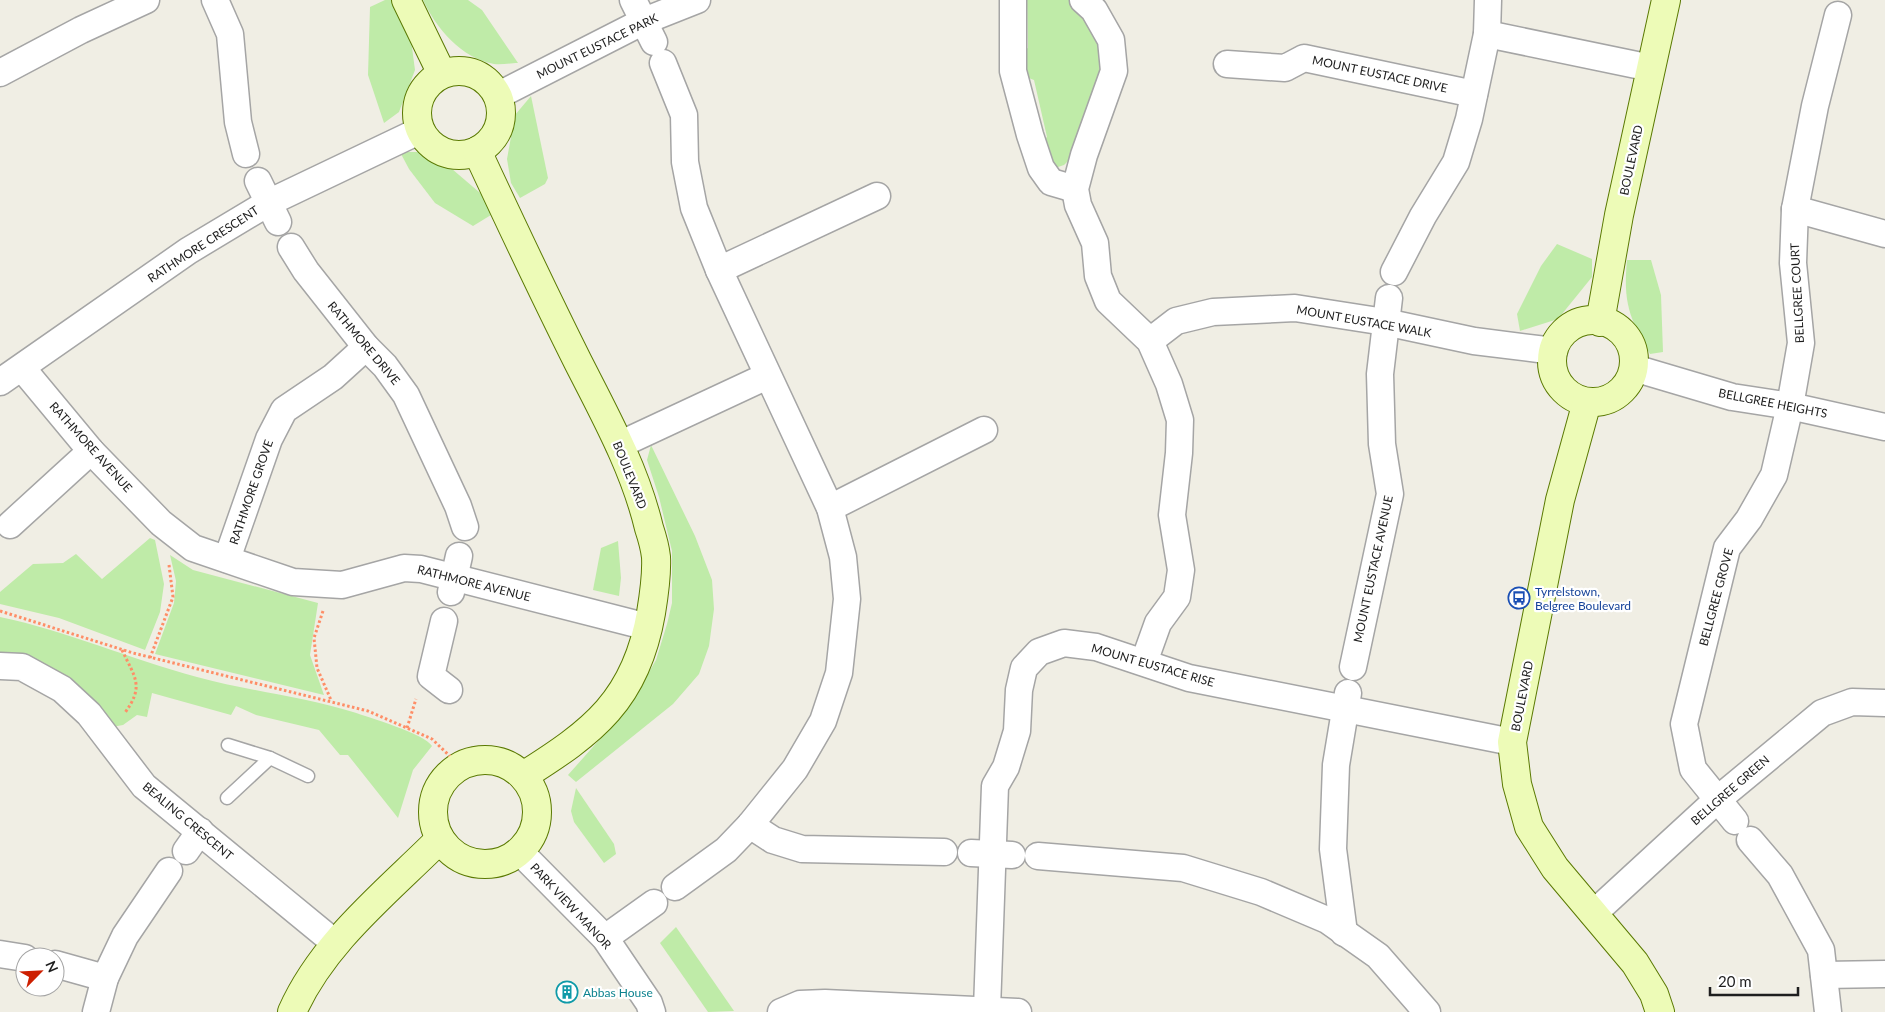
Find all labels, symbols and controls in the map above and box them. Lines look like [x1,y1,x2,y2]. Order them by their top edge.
street label: MOUNT EUSTACE PARK [534,10,660,82]
street label: MOUNT EUSTACE DRIVE [1311,52,1449,96]
street label: BOULEVARD [1616,123,1646,197]
street label: RATHMORE CRESCENT [145,202,261,286]
street label: BELLGREE COURT [1787,242,1807,344]
street label: RATHMORE DRIVE [325,298,403,388]
street label: MOUNT EUSTACE WALK [1295,302,1433,340]
street label: BELLGREE HEIGHTS [1717,385,1829,421]
street label: RATHMORE AVENUE [46,399,136,495]
street label: RATHMORE GROVE [226,438,276,546]
street label: BOULEVARD [610,439,650,511]
street label: MOUNT EUSTACE AVENUE [1350,494,1396,644]
street label: BELLGREE GROVE [1696,546,1736,647]
street label: RATHMORE AVENUE [416,562,532,604]
place label: Tyrrelstown, Belgree Boulevard [1535,584,1631,613]
bus stop icon: Tyrrelstown, Belgree Boulevard [1507,586,1531,610]
street label: MOUNT EUSTACE RISE [1090,640,1216,690]
street label: BOULEVARD [1508,659,1536,733]
street label: BELLGREE GREEN [1688,752,1772,828]
street label: BEALING CRESCENT [140,779,236,863]
street label: PARK VIEW MANOR [527,860,615,952]
north arrow [15,947,65,997]
text: N [42,958,62,975]
scale bar [1710,964,1798,996]
text: 20 m [1718,972,1752,990]
building icon: Abbas House [555,980,579,1004]
place label: Abbas House [583,985,653,1000]

